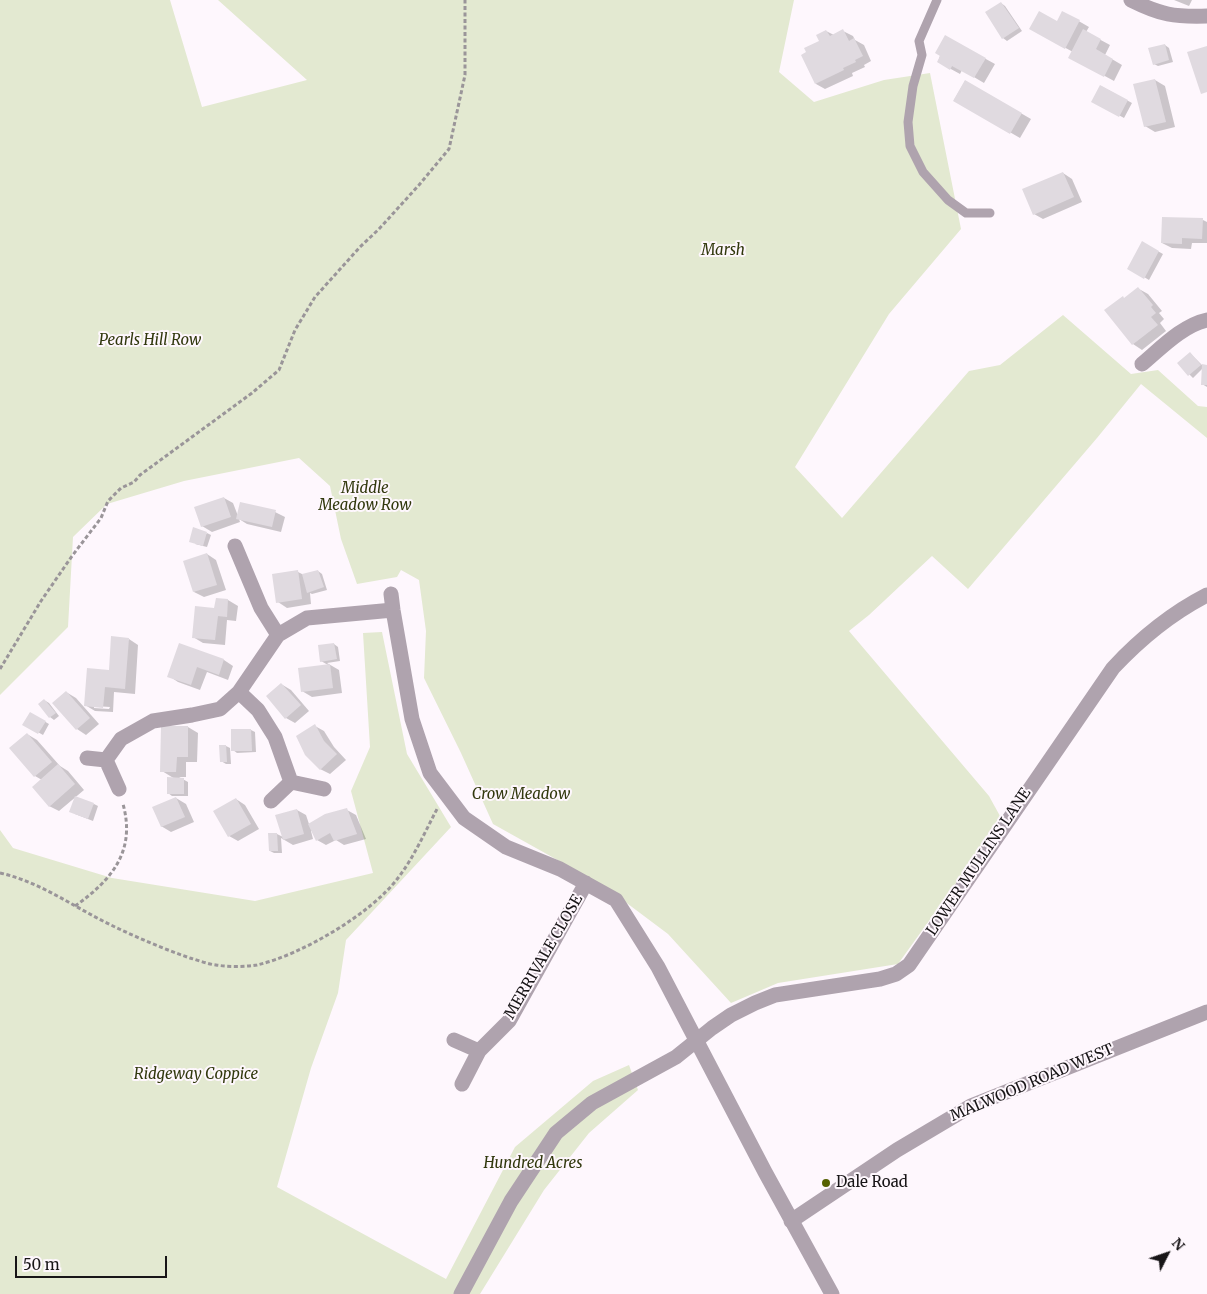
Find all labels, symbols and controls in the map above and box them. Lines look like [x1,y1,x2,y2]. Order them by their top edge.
park label: Marsh [701,242,745,260]
park label: Pearls Hill Row [99,332,201,350]
park label: Middle Meadow Row [319,480,411,515]
street label: LOWER MULLINS LANE [923,785,1035,939]
park label: Crow Meadow [472,786,570,804]
street label: MERRIVALE CLOSE [501,892,587,1022]
street label: MALWOOD ROAD WEST [948,1040,1116,1126]
park label: Ridgeway Coppice [134,1066,258,1084]
park label: Hundred Acres [484,1155,582,1173]
place label: Dale Road [836,1174,908,1192]
marker: Dale Road [820,1177,832,1189]
north arrow [1142,1229,1192,1279]
text: N [1168,1234,1189,1254]
scale bar [18,1246,170,1278]
text: 50 m [23,1255,60,1274]

